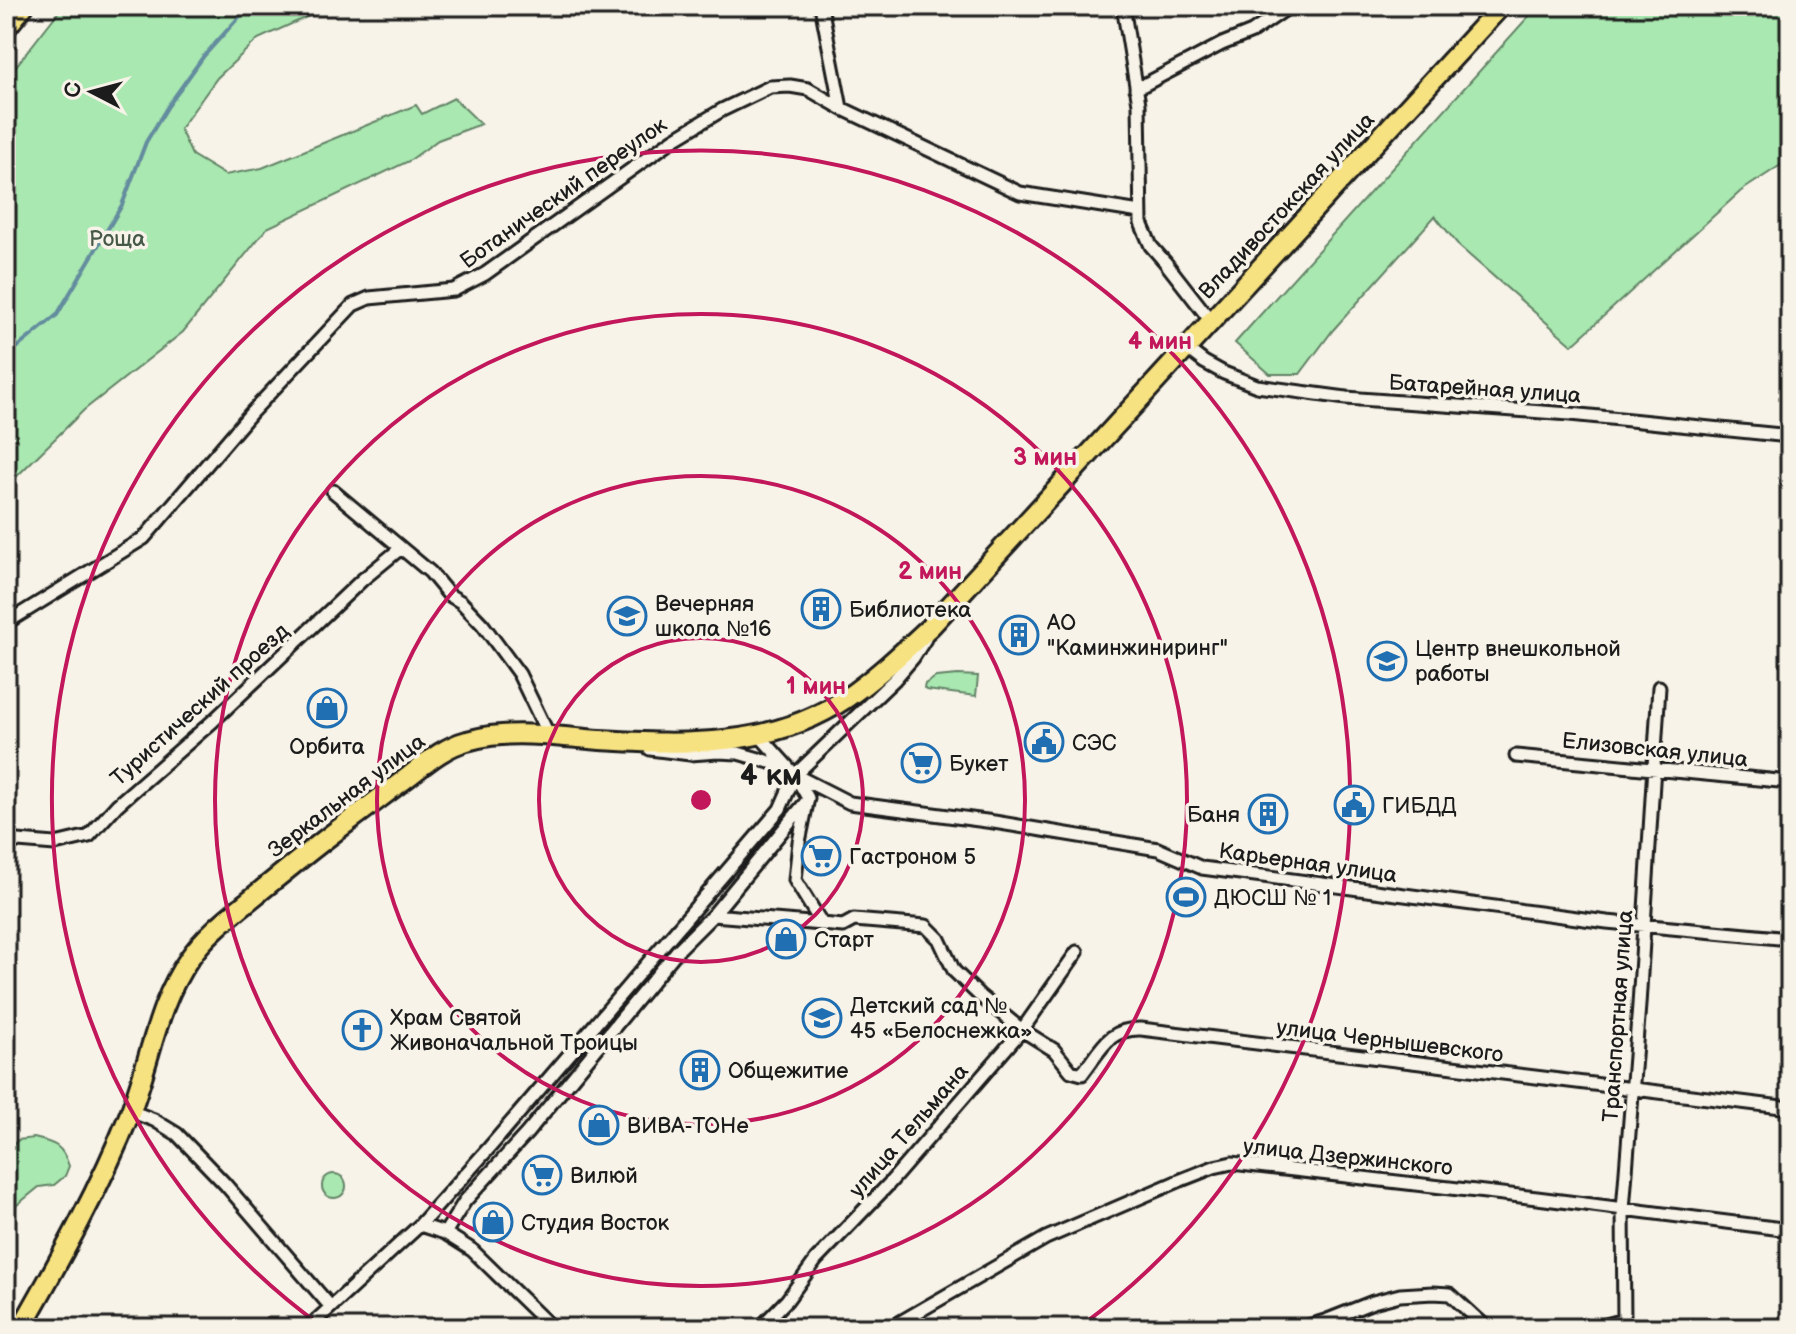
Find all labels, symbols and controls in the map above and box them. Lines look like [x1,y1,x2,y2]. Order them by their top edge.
north arrow [52,52,132,132]
text: С [59,81,88,99]
street label: Владивостокская улица [1193,107,1381,305]
street label: Ботанический переулок [455,111,673,275]
park label: Роща [89,226,145,253]
text: 4 мин [1128,327,1192,356]
street label: Батарейная улица [1388,369,1582,410]
text: 3 мин [1013,443,1077,472]
text: 2 мин [898,557,962,586]
building icon: Библиотека [800,588,842,630]
place label: Вечерняя школа №16 [655,591,772,643]
school or university icon: Вечерняя школа №16 [606,595,648,637]
place label: Библиотека [849,597,971,624]
place label: АО "Каминжиниринг" [1046,610,1228,662]
building icon: АО "Каминжиниринг" [998,614,1040,656]
street label: Туристический проезд [105,618,295,792]
place label: Центр внешкольной работы [1415,636,1621,688]
school or university icon: Центр внешкольной работы [1366,640,1408,682]
text: 1 мин [786,672,846,701]
shop icon: Орбита [306,687,348,729]
public building icon: СЭС [1023,721,1065,763]
street label: Елизовская улица [1561,727,1749,774]
street label: Зеркальная улица [263,728,431,864]
place label: СЭС [1072,730,1117,757]
place label: Орбита [289,734,365,761]
supermarket icon: Букет [900,742,942,784]
place label: Букет [949,751,1009,778]
district label: 4 км [740,758,802,794]
public building icon: ГИБДД [1333,784,1375,826]
centre of rings [687,786,715,814]
building icon: Баня [1247,793,1289,835]
place label: ГИБДД [1382,793,1457,820]
place label: Баня [1187,802,1240,829]
supermarket icon: Гастроном 5 [800,835,842,877]
street label: Карьерная улица [1217,838,1399,889]
place label: Гастроном 5 [849,844,976,871]
sports icon: ДЮСШ № 1 [1165,876,1207,918]
place label: ДЮСШ № 1 [1214,885,1331,912]
street label: Транспортная улица [1598,909,1639,1123]
shop icon: Старт [765,918,807,960]
place label: Старт [814,927,875,954]
place label: Детский сад № 45 «Белоснежка» [850,993,1032,1045]
school or university icon: Детский сад № 45 «Белоснежка» [801,997,843,1039]
place label: Храм Святой Живоначальной Троицы [390,1005,638,1057]
church icon: Храм Святой Живоначальной Троицы [341,1009,383,1051]
street label: улица Чернышевского [1275,1014,1505,1069]
building icon: Общежитие [679,1049,721,1091]
place label: Общежитие [728,1058,849,1085]
street label: улица Тельмана [844,1059,974,1203]
shop icon: ВИВА-ТОНе [578,1104,620,1146]
place label: ВИВА-ТОНе [627,1113,749,1140]
street label: улица Дзержинского [1242,1133,1454,1182]
supermarket icon: Вилюй [521,1154,563,1196]
place label: Вилюй [570,1163,638,1190]
shop icon: Студия Восток [472,1201,514,1243]
place label: Студия Восток [521,1210,670,1237]

